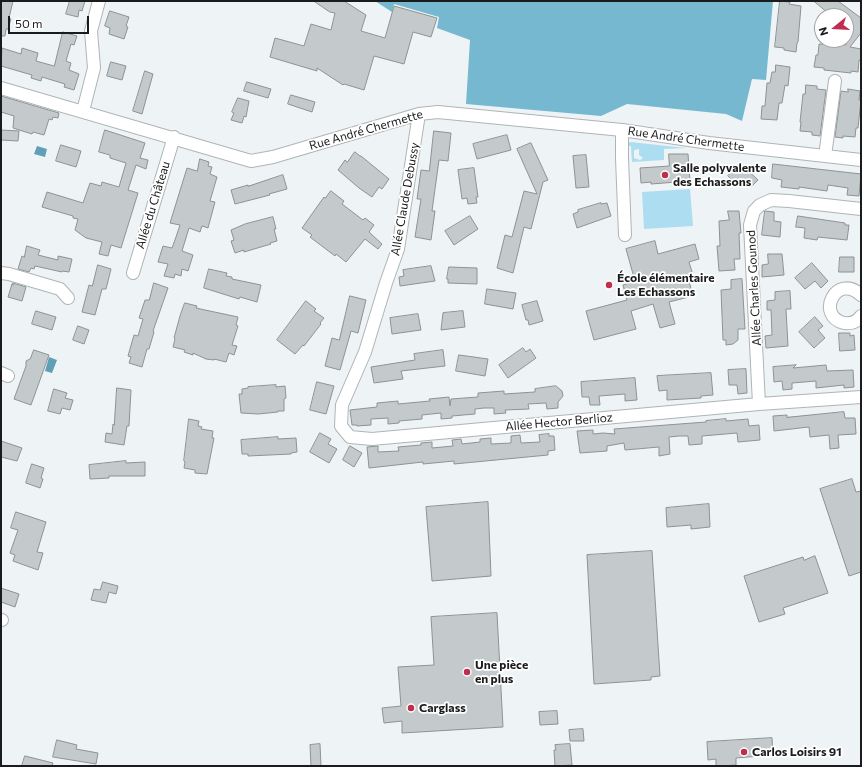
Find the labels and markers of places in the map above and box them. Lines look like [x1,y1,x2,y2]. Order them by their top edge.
place label: Salle polyvalente des Echassons [673,161,766,189]
marker: Salle polyvalente des Echassons [660,170,670,180]
place label: École élémentaire Les Echassons [617,271,715,299]
marker: École élémentaire Les Echassons [604,280,614,290]
place label: Une pièce en plus [475,658,528,686]
marker: Une pièce en plus [462,667,472,677]
place label: Carglass [419,701,466,715]
marker: Carglass [406,703,416,713]
place label: Carlos Loisirs 91 [752,745,842,759]
marker: Carlos Loisirs 91 [739,747,749,757]

